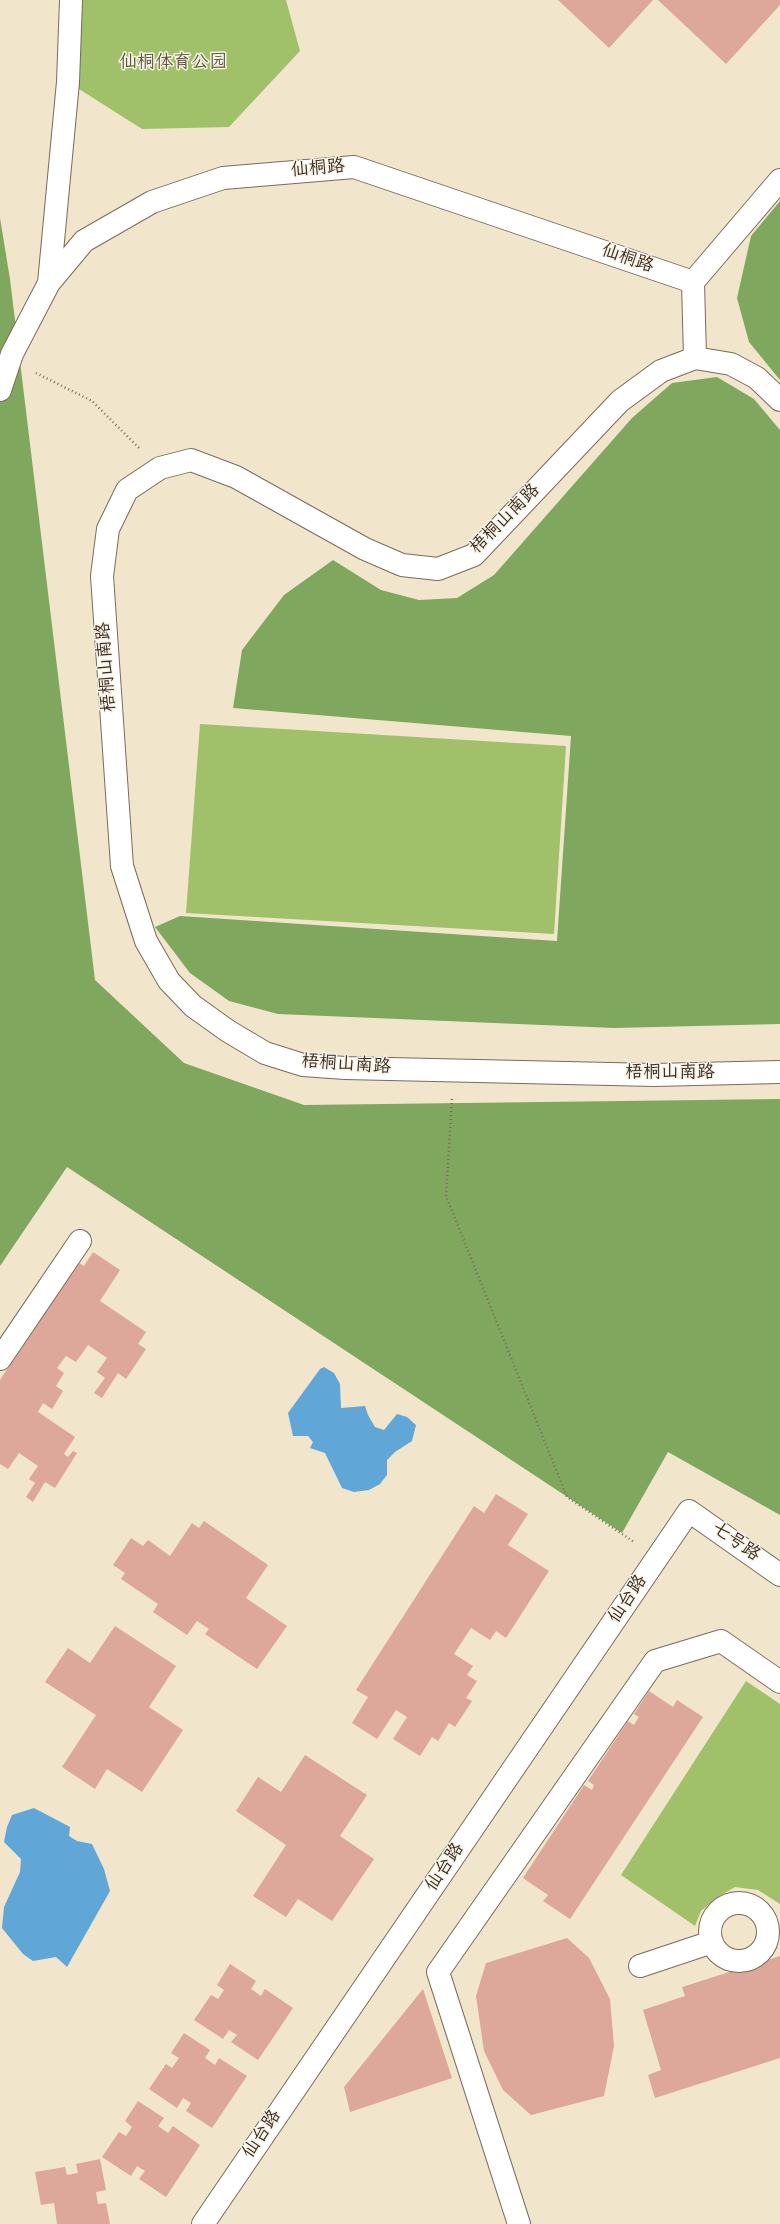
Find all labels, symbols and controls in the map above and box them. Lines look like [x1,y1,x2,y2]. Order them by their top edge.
park label: 仙桐体育公园 [119,53,227,75]
street label: 仙桐路 [290,157,346,183]
street label: 仙桐路 [598,241,656,279]
street label: 梧桐山南路 [467,481,545,559]
street label: 梧桐山南路 [94,621,122,713]
street label: 梧桐山南路 [300,1052,392,1080]
street label: 梧桐山南路 [625,1063,715,1085]
street label: 七号路 [707,1519,763,1567]
street label: 仙台路 [605,1572,653,1628]
street label: 仙台路 [422,1840,470,1896]
street label: 仙台路 [239,2107,287,2163]

